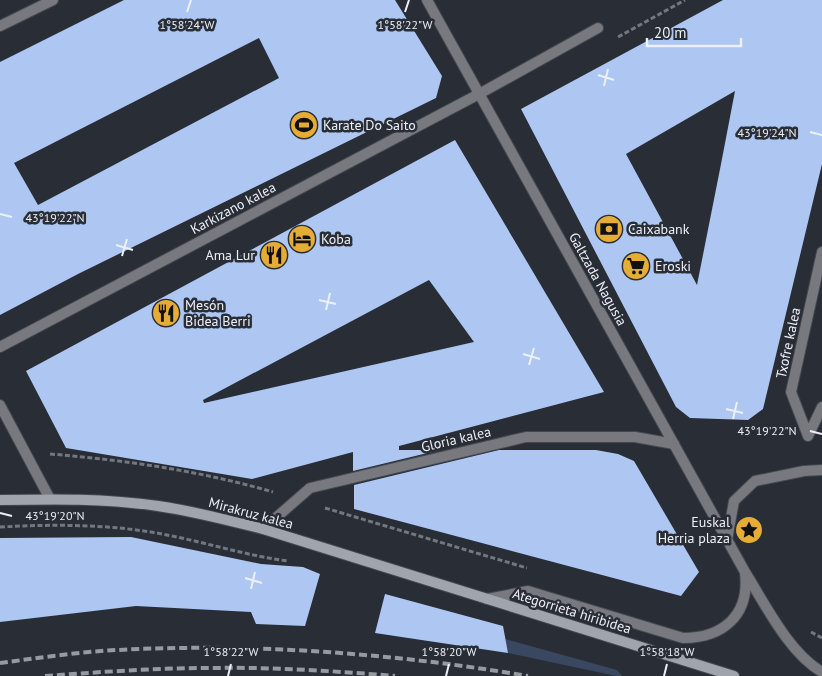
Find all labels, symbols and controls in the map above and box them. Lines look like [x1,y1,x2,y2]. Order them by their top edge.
scale bar [647,15,741,47]
text: 1°58'24"W [160,17,214,32]
text: 1°58'22"W [378,17,432,32]
text: 20 m [654,23,687,42]
sports icon: Karate Do Saito [289,110,319,140]
place label: Karate Do Saito [323,116,416,134]
text: 43°19'24"N [737,125,797,140]
street label: Karkizano kalea [187,178,279,238]
text: 43°19'22"N [25,210,85,225]
bank icon: Caixabank [594,214,624,244]
place label: Caixabank [628,220,690,238]
hotel icon: Koba [287,224,317,254]
street label: Galtzada Nagusia [565,229,631,329]
place label: Koba [321,230,351,248]
restaurant icon: Ama Lur [259,240,289,270]
place label: Ama Lur [205,246,255,264]
supermarket icon: Eroski [621,251,651,281]
place label: Eroski [655,257,691,275]
place label: Mesón Bidea Berri [185,296,251,330]
restaurant icon: Mesón Bidea Berri [151,298,181,328]
street label: Txofre kalea [772,306,804,380]
street label: Gloria kalea [419,422,493,456]
text: 43°19'22"N [737,423,797,438]
street label: Mirakruz kalea [207,493,295,533]
text: 43°19'20"N [25,508,85,523]
place label: Euskal Herria plaza [658,513,730,547]
place icon: Euskal Herria plaza [734,515,764,545]
street label: Ategorrieta hiribidea [510,584,634,638]
text: 1°58'22"W [204,644,258,659]
text: 1°58'20"W [422,644,476,659]
text: 1°58'18"W [640,644,694,659]

